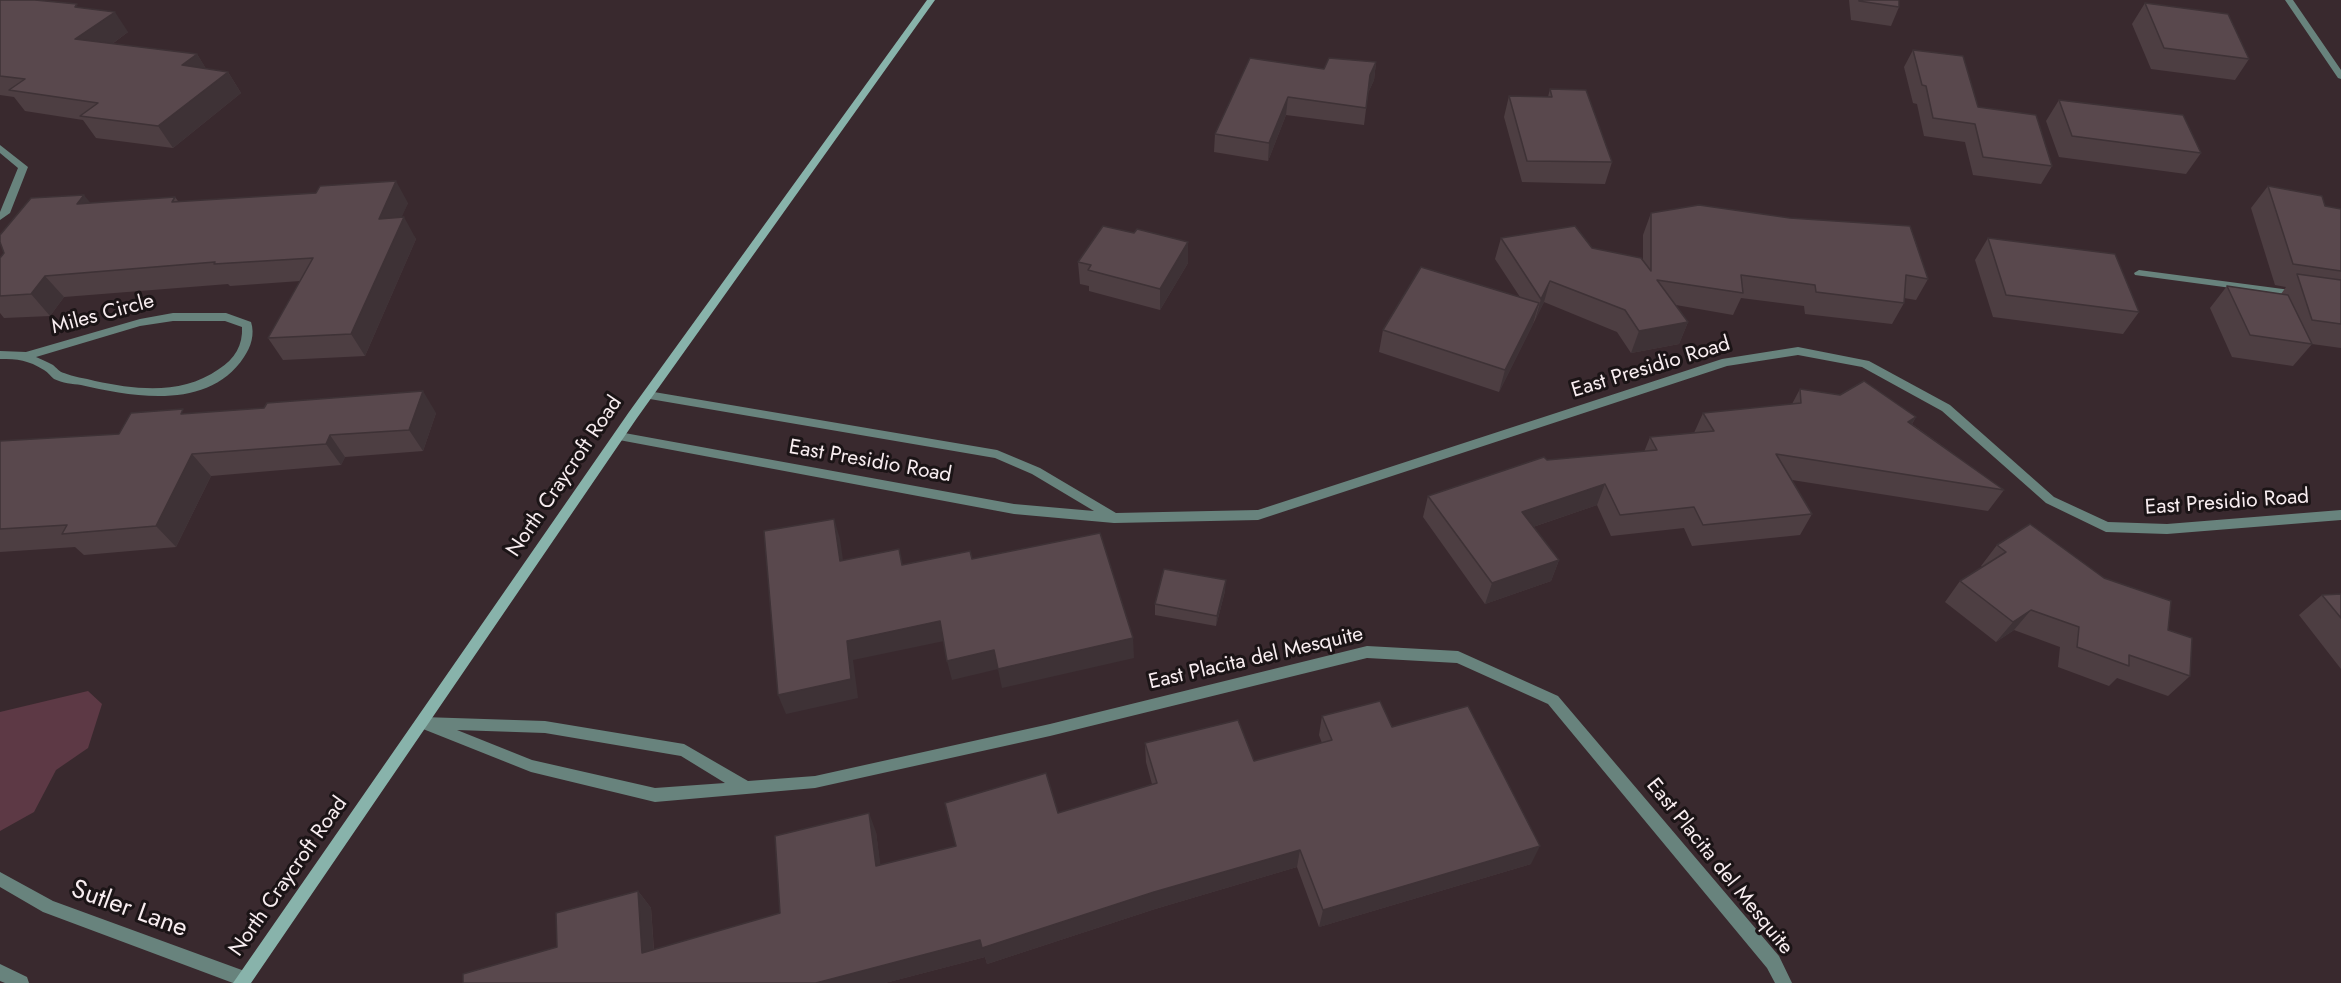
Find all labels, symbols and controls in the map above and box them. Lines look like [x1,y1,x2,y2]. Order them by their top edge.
street label: Miles Circle [49,289,157,341]
street label: East Presidio Road [1569,332,1733,404]
street label: North Craycroft Road [502,392,628,562]
street label: East Presidio Road [787,435,953,489]
street label: East Presidio Road [2144,485,2310,521]
street label: East Placita del Mesquite [1146,622,1366,696]
street label: East Placita del Mesquite [1640,774,1798,960]
street label: North Craycroft Road [225,792,353,962]
street label: Sutler Lane [67,875,191,945]

